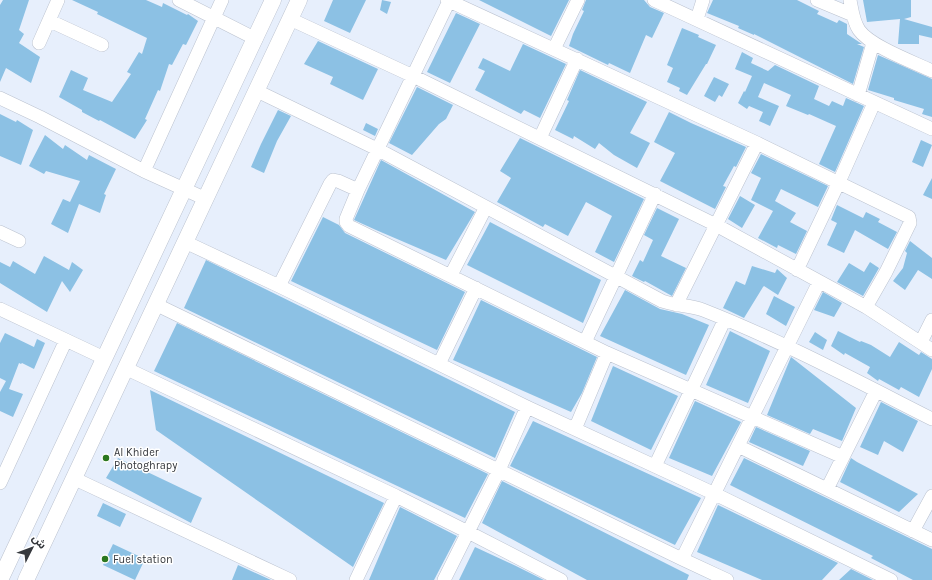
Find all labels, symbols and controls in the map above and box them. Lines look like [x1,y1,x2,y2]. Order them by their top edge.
place label: Al Khider Photoghrapy [114,446,177,472]
marker: Al Khider Photoghrapy [101,453,111,463]
north arrow [12,528,52,568]
text: ش [29,532,49,552]
place label: Fuel station [113,553,173,566]
marker: Fuel station [100,554,110,564]

